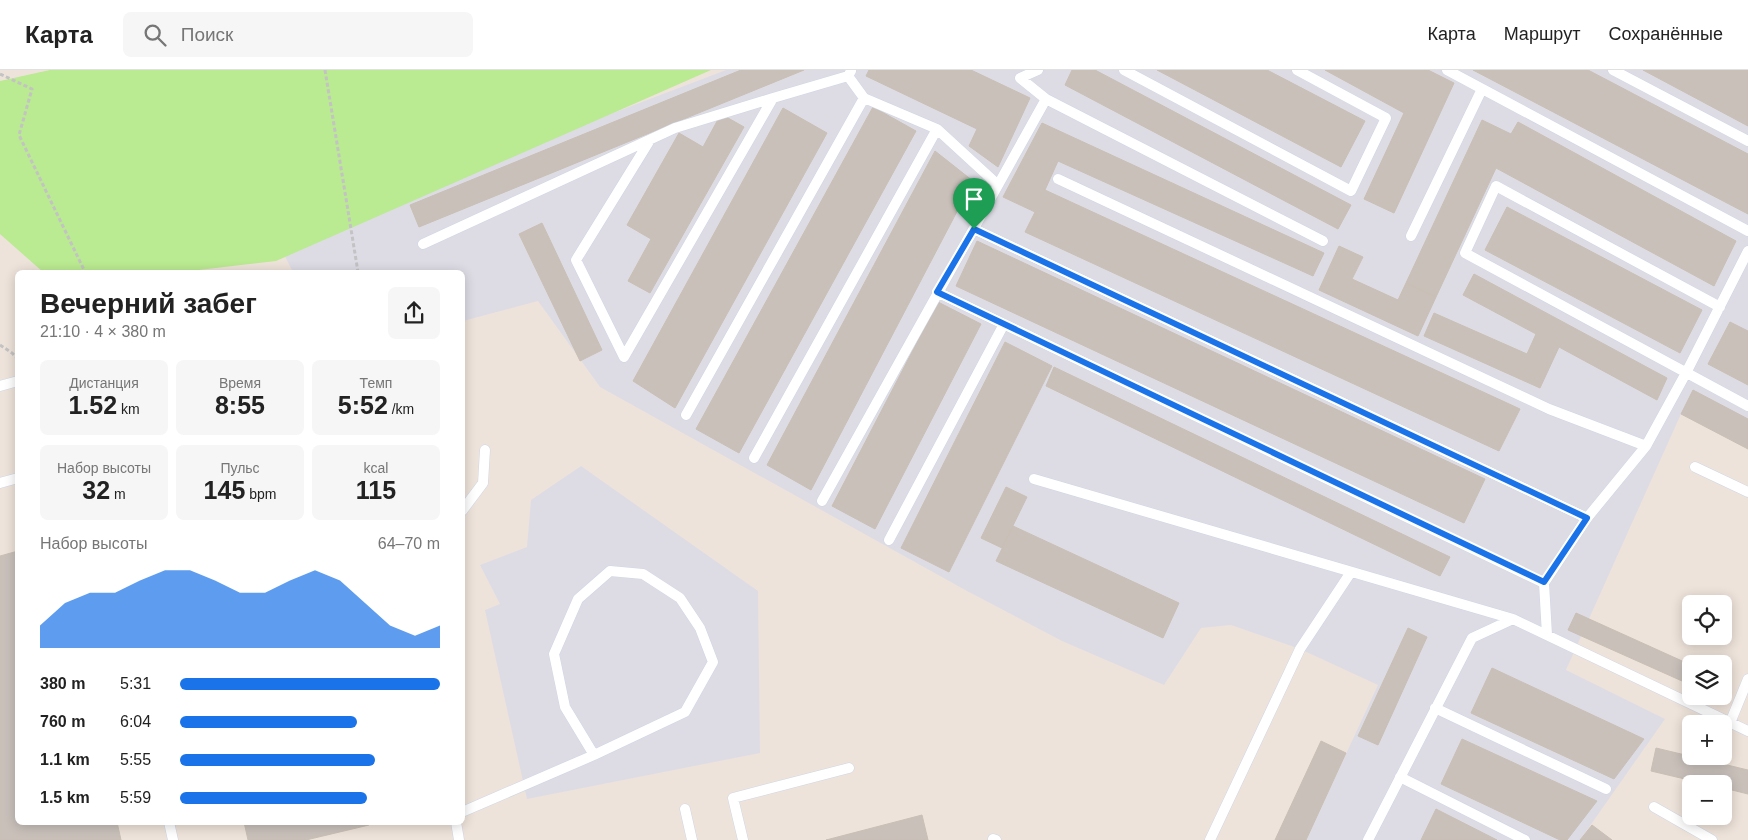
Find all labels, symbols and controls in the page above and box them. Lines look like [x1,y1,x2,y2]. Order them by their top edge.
search box [123,12,473,57]
text: Карта [25,21,93,48]
icon: search [141,21,169,49]
text: Поиск [181,24,233,45]
text: Карта [1428,24,1476,44]
text: Маршрут [1504,24,1580,44]
text: Сохранённые [1608,24,1723,44]
pin [953,178,995,229]
icon: arrive [960,185,988,213]
button: share [388,287,440,339]
text: Вечерний забег [40,288,257,319]
text: 21:10 · 4 × 380 m [40,323,166,340]
text: Дистанция [69,375,139,391]
text: Время [219,375,261,391]
text: Темп [360,375,392,391]
text: 1.52 [68,391,117,419]
text: 8:55 [215,391,265,419]
text: 5:52 [338,391,388,419]
text: km [117,401,140,417]
text: /km [388,401,414,417]
text: Набор высоты [57,460,151,476]
text: Пульс [220,460,260,476]
text: kcal [364,460,388,476]
text: 32 [82,476,110,504]
text: 145 [204,476,245,504]
text: 115 [356,476,396,504]
text: m [110,486,126,502]
text: bpm [245,486,276,502]
text: Набор высоты [40,535,147,552]
text: 64–70 m [378,535,440,552]
map controls [1682,595,1732,825]
button: locate [1682,595,1732,645]
button: layers [1682,655,1732,705]
text: 380 m [40,675,85,692]
text: 5:31 [120,675,151,692]
text: 760 m [40,713,85,730]
text: 6:04 [120,713,151,730]
button: + [1682,715,1732,765]
text: 1.1 km [40,751,90,768]
text: 5:55 [120,751,151,768]
button: − [1682,775,1732,825]
text: 1.5 km [40,789,90,806]
text: 5:59 [120,789,151,806]

